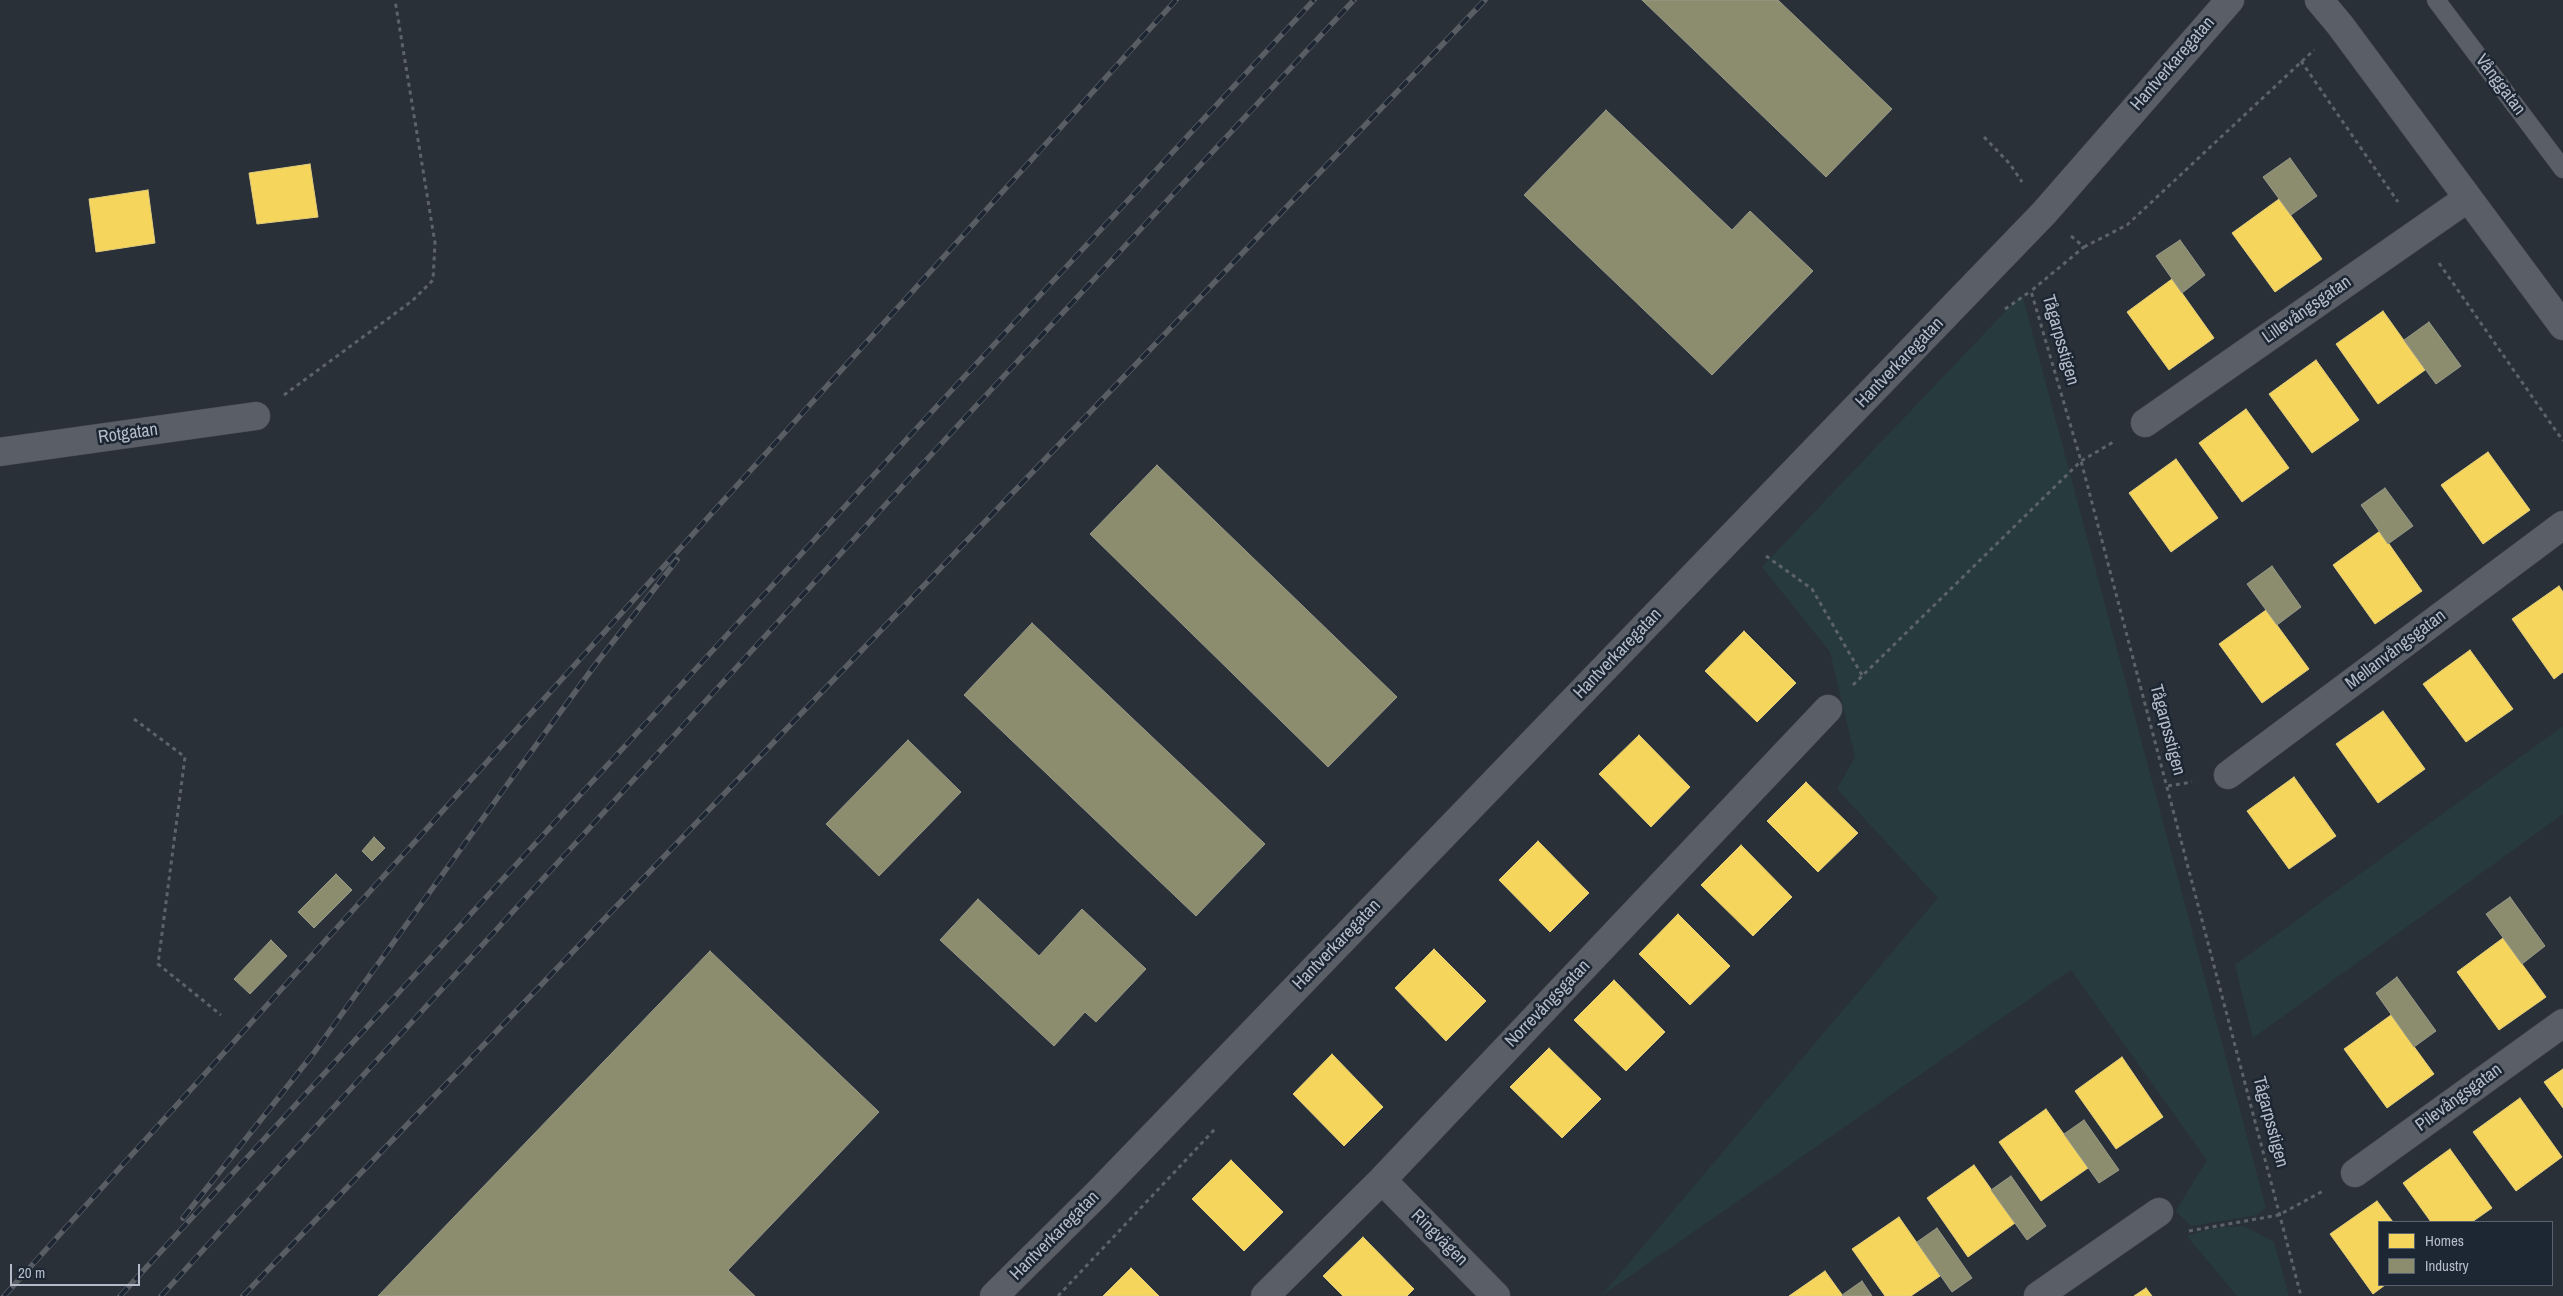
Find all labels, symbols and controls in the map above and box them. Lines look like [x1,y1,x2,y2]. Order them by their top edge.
street label: Hantverkaregatan [2126,13,2220,115]
street label: Vånggatan [2470,50,2530,120]
street label: Lillevångsgatan [2258,272,2356,348]
street label: Tågarpsstigen [2037,292,2083,388]
street label: Hantverkaregatan [1851,313,1949,413]
street label: Rotgatan [97,419,159,449]
street label: Hantverkaregatan [1569,604,1667,704]
street label: Mellanvångsgatan [2342,605,2450,695]
street label: Tågarpsstigen [2145,682,2189,778]
street label: Hantverkaregatan [1288,895,1386,995]
street label: Norrevångsgatan [1501,956,1595,1052]
street label: Pilevångsgatan [2411,1059,2507,1137]
street label: Tågarpsstigen [2248,1074,2292,1170]
street label: Hantverkaregatan [1006,1187,1104,1285]
street label: Ringvägen [1406,1205,1472,1271]
legend [2378,1221,2553,1286]
text: Homes [2425,1230,2464,1251]
scale bar [12,1254,142,1286]
text: Industry [2425,1255,2469,1276]
text: 20 m [18,1262,45,1283]

